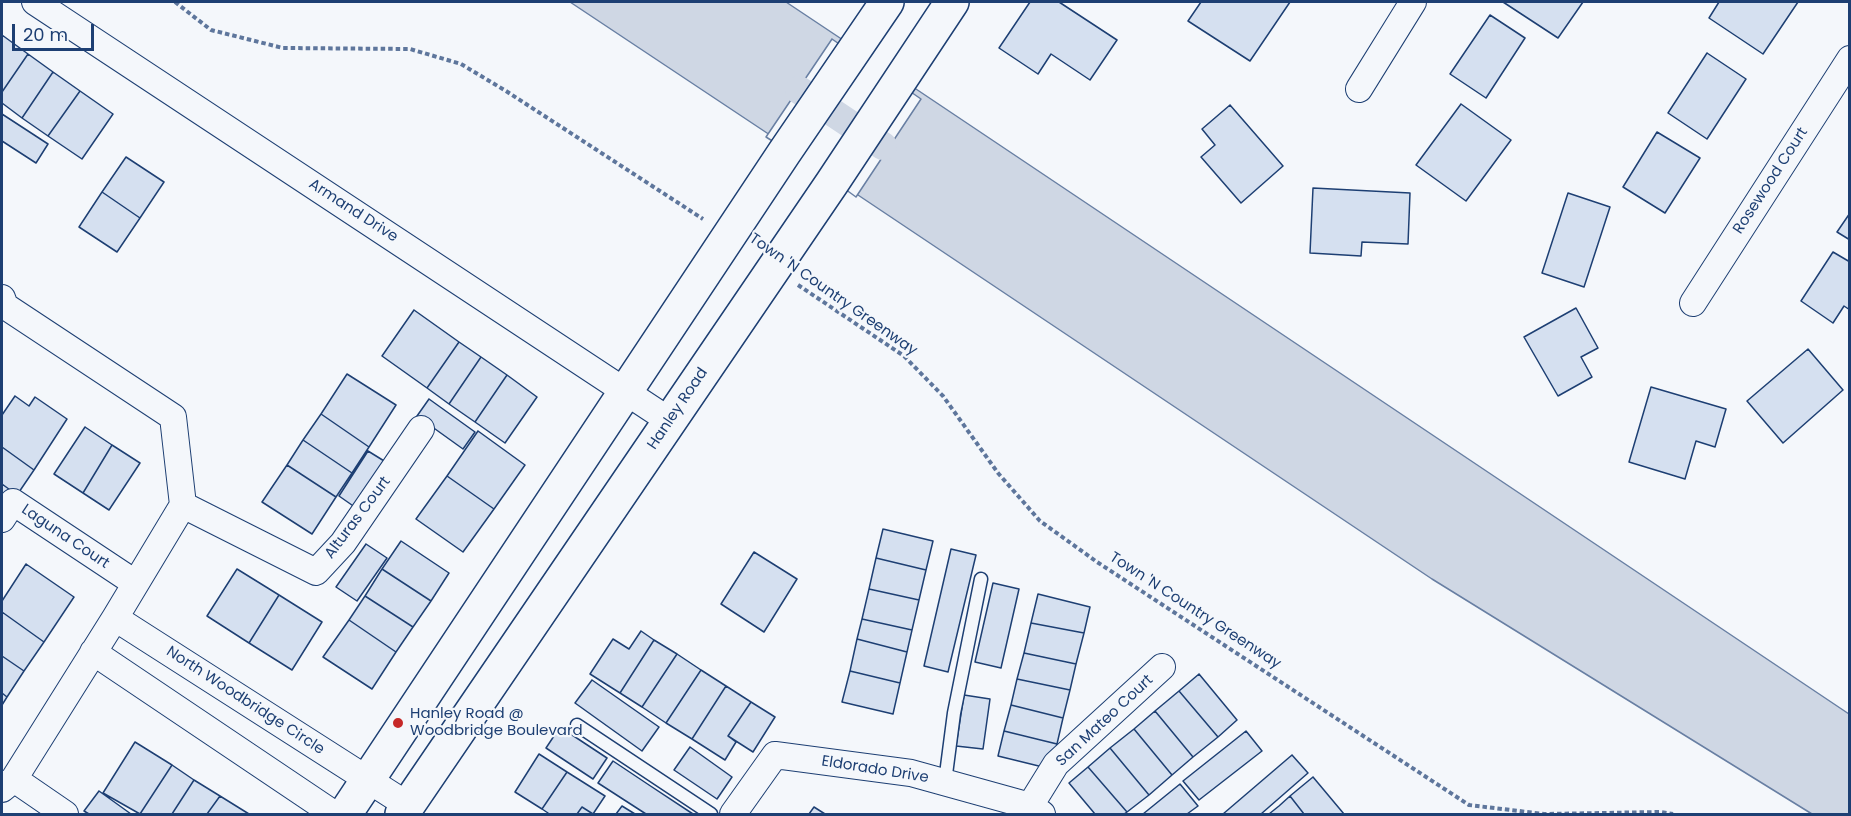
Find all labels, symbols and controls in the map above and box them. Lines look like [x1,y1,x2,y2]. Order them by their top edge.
scale bar [15,12,98,50]
text: 20 m [23,22,68,47]
street label: Rosewood Court [1730,124,1812,238]
street label: Armand Drive [305,175,401,247]
street label: Town 'N Country Greenway [746,230,920,360]
street label: Hanley Road [644,365,712,453]
street label: Alturas Court [321,473,395,563]
street label: Laguna Court [18,501,112,573]
street label: Town 'N Country Greenway [1106,549,1284,673]
street label: North Woodbridge Circle [163,643,327,759]
street label: San Mateo Court [1053,672,1157,770]
place label: Hanley Road @ Woodbridge Boulevard [410,705,583,740]
marker: Hanley Road @ Woodbridge Boulevard [391,716,405,730]
street label: Eldorado Drive [820,753,930,787]

